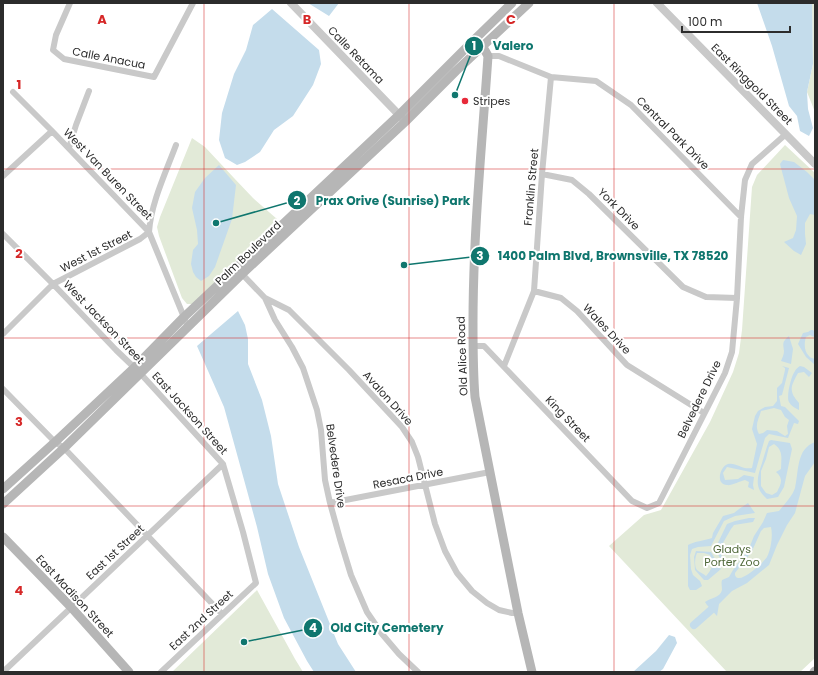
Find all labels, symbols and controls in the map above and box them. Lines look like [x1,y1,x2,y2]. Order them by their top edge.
scale bar [682,8,790,34]
text: A [97,10,107,29]
text: B [303,10,312,29]
text: C [506,10,516,29]
text: 100 m [688,13,722,30]
street label: Calle Retama [324,23,388,87]
callout: Valero [464,34,541,58]
text: 1 [472,37,476,54]
text: Valero [493,37,534,54]
street label: East Ringgold Street [708,40,796,128]
street label: Calle Anacua [71,43,147,73]
text: 1 [17,75,21,94]
place label: Stripes [473,93,511,109]
street label: Central Park Drive [633,93,713,173]
marker: Stripes [460,96,470,106]
street label: West Van Buren Street [60,125,156,223]
street label: Franklin Street [520,148,542,226]
street label: York Drive [594,184,644,234]
callout: Prax Orive (Sunrise) Park [287,188,478,212]
text: 2 [294,192,301,209]
text: Prax Orive (Sunrise) Park [316,192,471,209]
street label: Palm Boulevard [211,217,285,289]
street label: West 1st Street [57,226,135,276]
text: 2 [15,244,23,263]
callout: 1400 Palm Blvd, Brownsville, TX 78520 [470,244,736,268]
text: 3 [476,247,484,264]
text: 1400 Palm Blvd, Brownsville, TX 78520 [498,247,728,264]
street label: West Jackson Street [60,277,148,367]
street label: Wales Drive [579,300,635,358]
street label: Old Alice Road [453,316,471,396]
street label: Belvedere Drive [673,357,725,441]
street label: Avalon Drive [359,367,417,429]
street label: East Jackson Street [148,368,232,458]
street label: King Street [542,392,594,446]
text: 3 [15,412,23,431]
street label: Belvedere Drive [322,423,350,509]
street label: Resaca Drive [371,463,445,493]
street label: East 1st Street [82,521,148,583]
park label: Gladys Porter Zoo [704,541,760,570]
street label: East Madison Street [32,551,118,641]
text: 4 [15,581,24,600]
street label: East 2nd Street [166,586,236,654]
callout: Old City Cemetery [303,616,452,640]
text: 4 [309,619,317,636]
text: Old City Cemetery [331,619,444,636]

